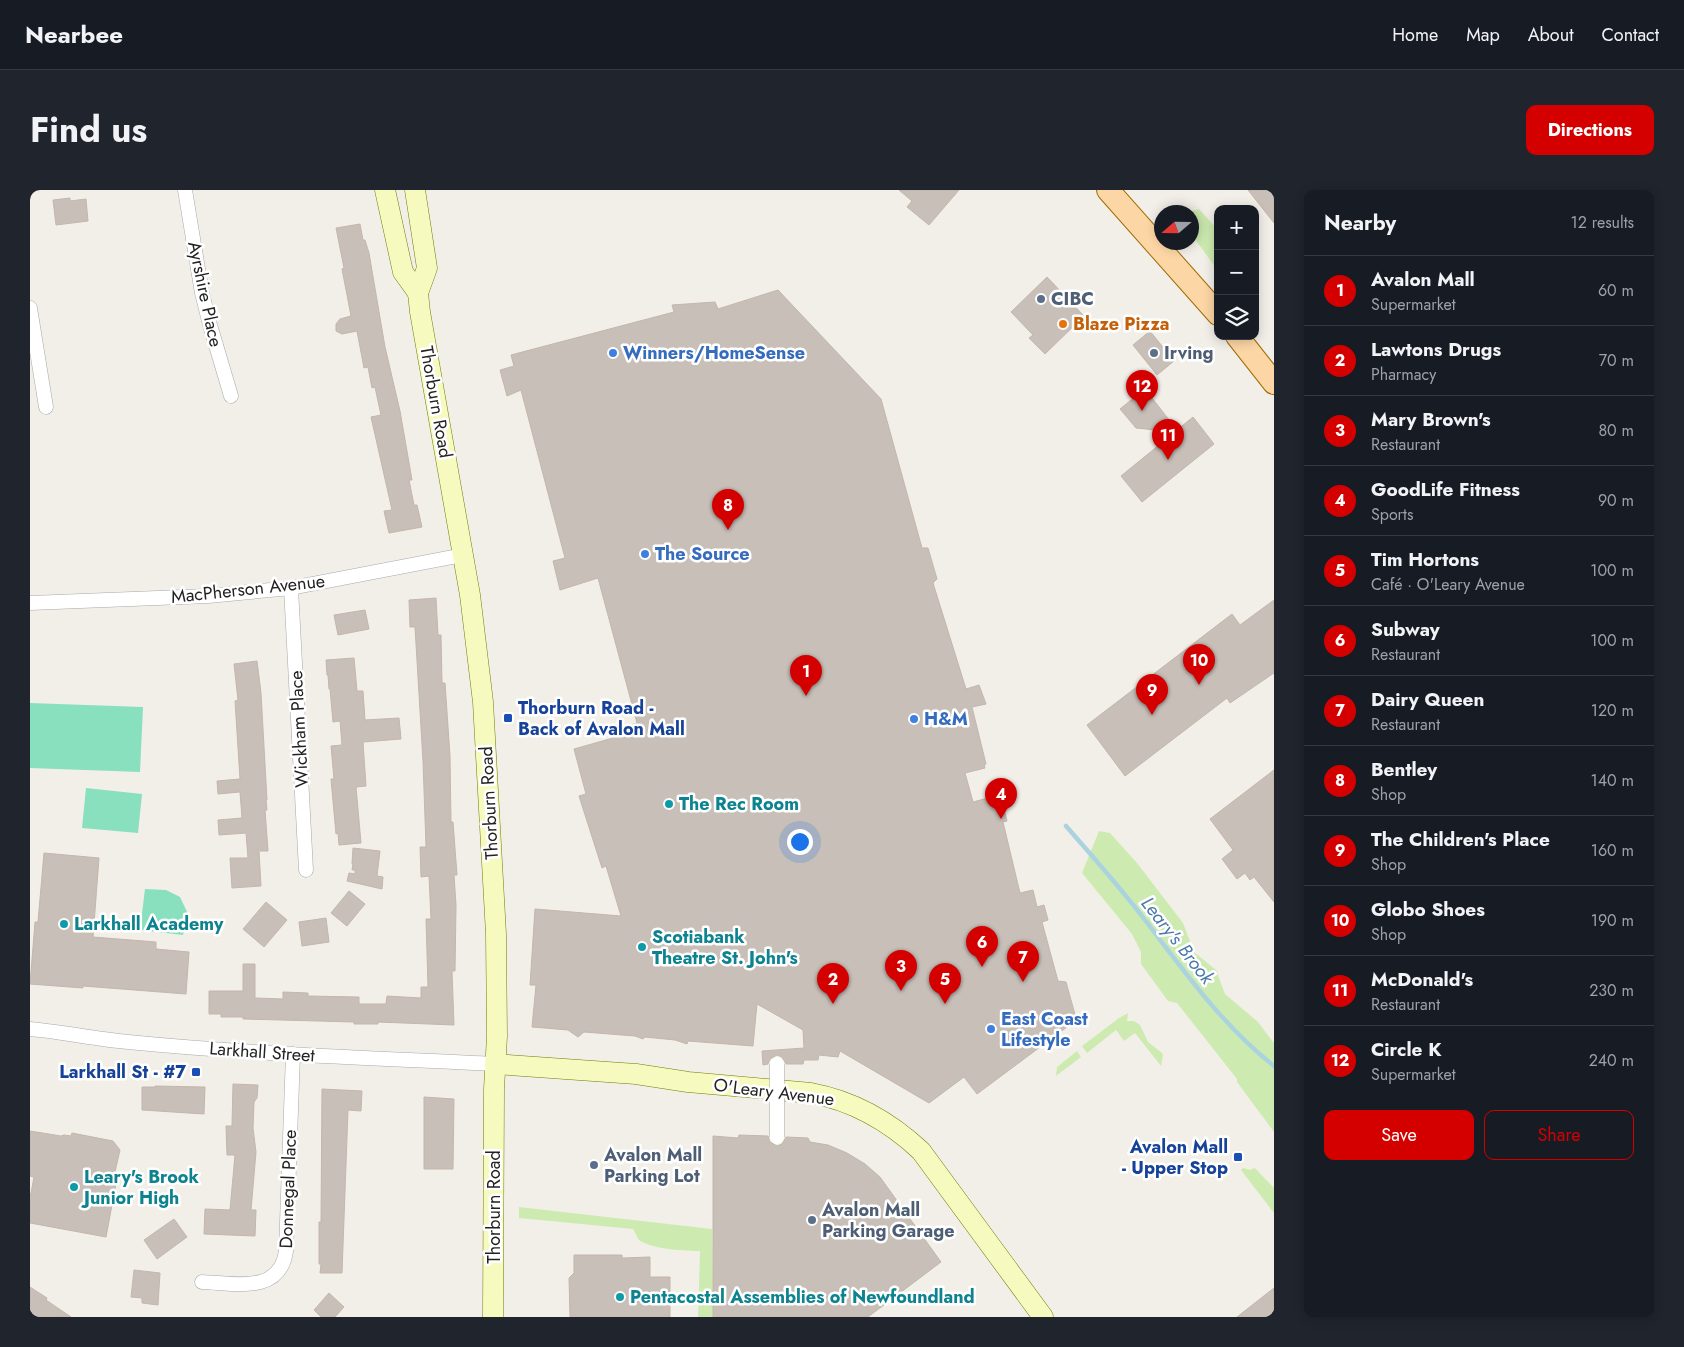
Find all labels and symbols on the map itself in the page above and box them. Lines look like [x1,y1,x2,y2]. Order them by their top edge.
north arrow [1154,205,1199,250]
street label: Ayrshire Place [181,239,229,349]
place label: CIBC [1051,286,1094,312]
marker: CIBC [1035,293,1047,305]
place label: Blaze Pizza [1073,311,1170,337]
marker: Blaze Pizza [1057,318,1069,330]
place label: Winners/HomeSense [623,340,805,366]
place label: Irving [1164,340,1213,366]
street label: Thorburn Road [413,344,459,460]
marker: Winners/HomeSense [607,347,619,359]
marker: Irving [1148,347,1160,359]
pin: 12 [1126,370,1158,411]
pin: 11 [1152,419,1184,460]
pin: 8 [712,489,744,530]
place label: The Source [655,541,750,567]
marker: The Source [639,548,651,560]
street label: MacPherson Avenue [170,568,326,610]
pin: 10 [1183,644,1215,685]
pin: 1 [790,655,822,696]
street label: Wickham Place [283,670,315,788]
pin: 9 [1136,674,1168,715]
place label: Thorburn Road - Back of Avalon Mall [518,695,685,742]
place label: H&M [924,706,968,732]
marker: Thorburn Road - Back of Avalon Mall [502,712,514,724]
marker: H&M [908,713,920,725]
street label: Thorburn Road [473,746,505,860]
pin: 4 [985,778,1017,819]
place label: The Rec Room [679,791,799,817]
marker: The Rec Room [663,798,675,810]
your location [787,829,813,855]
water label: Leary's Brook [1135,891,1221,990]
place label: Larkhall Academy [74,911,224,937]
marker: Larkhall Academy [58,918,70,930]
place label: Scotiabank Theatre St. John's [652,924,798,971]
pin: 6 [966,926,998,967]
marker: Scotiabank Theatre St. John's [636,941,648,953]
pin: 7 [1007,941,1039,982]
pin: 3 [885,950,917,991]
pin: 2 [817,963,849,1004]
pin: 5 [929,963,961,1004]
place label: East Coast Lifestyle [1001,1006,1088,1053]
marker: East Coast Lifestyle [985,1023,997,1035]
street label: Larkhall Street [208,1035,316,1069]
place label: Larkhall St - #7 [59,1059,186,1085]
marker: Larkhall St - #7 [190,1066,202,1078]
street label: O'Leary Avenue [712,1072,836,1112]
street label: Donnegal Place [273,1129,303,1249]
place label: Avalon Mall - Upper Stop [1122,1134,1228,1181]
place label: Avalon Mall Parking Lot [603,1142,702,1189]
street label: Thorburn Road [481,1150,507,1264]
marker: Avalon Mall - Upper Stop [1232,1151,1244,1163]
marker: Avalon Mall Parking Lot [588,1159,600,1171]
place label: Leary's Brook Junior High [81,1164,199,1211]
marker: Leary's Brook Junior High [68,1181,80,1193]
place label: Avalon Mall Parking Garage [821,1197,955,1244]
marker: Avalon Mall Parking Garage [806,1214,818,1226]
place label: Pentacostal Assemblies of Newfoundland [630,1284,975,1310]
marker: Pentacostal Assemblies of Newfoundland [614,1291,626,1303]

